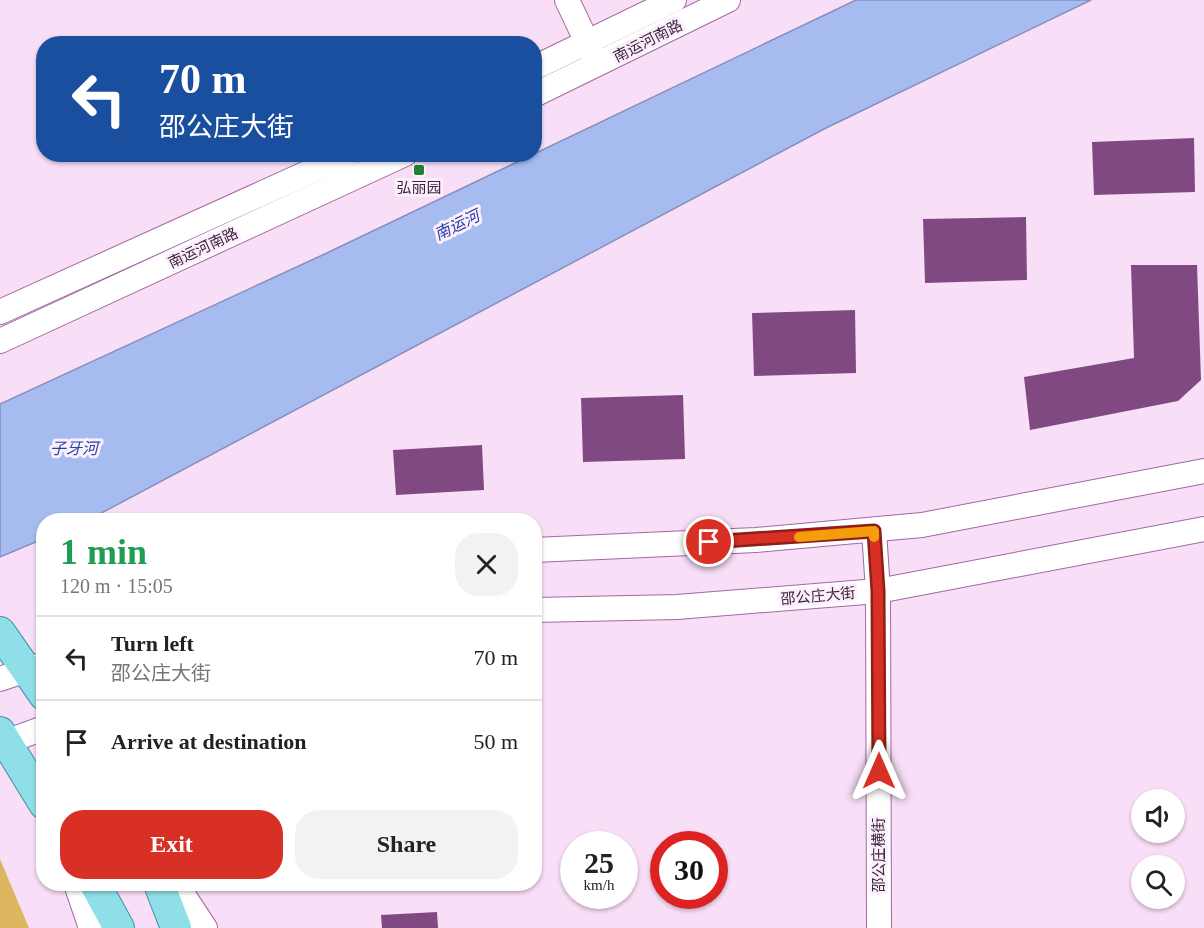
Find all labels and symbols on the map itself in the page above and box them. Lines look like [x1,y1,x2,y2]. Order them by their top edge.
street label: 南运河南路 [611,17,685,65]
marker: 弘丽园 [412,163,426,177]
place label: 弘丽园 [396,180,442,196]
water label: 南运河 [432,206,485,243]
street label: 南运河南路 [166,225,240,271]
water label: 子牙河 [50,440,101,457]
pin [683,516,734,567]
street label: 邵公庄大街 [780,585,856,607]
position arrow [847,739,911,803]
street label: 邵公庄横街 [871,817,887,893]
speed limit sign: 30 [650,831,728,909]

